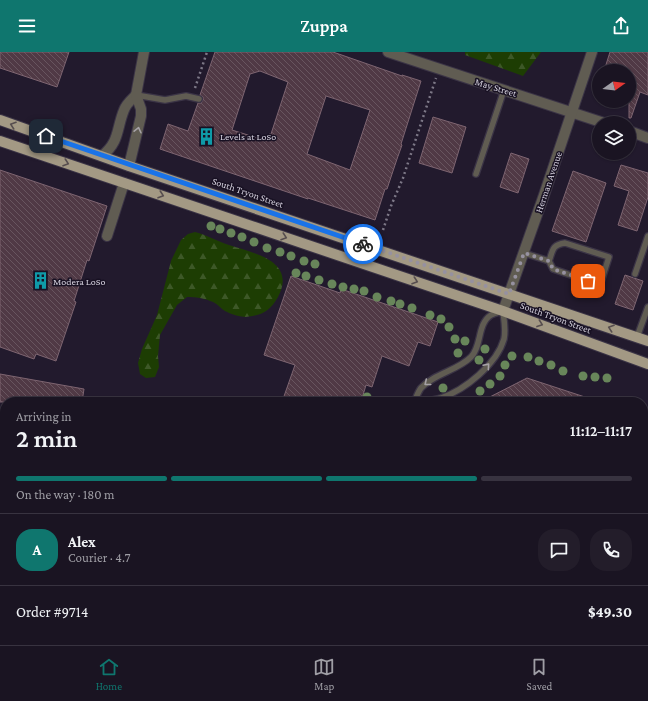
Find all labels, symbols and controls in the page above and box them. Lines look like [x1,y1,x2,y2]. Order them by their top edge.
icon: menu [16,15,38,37]
icon: share [610,15,632,37]
text: Zuppa [300,16,348,36]
north arrow [592,64,636,108]
map controls [592,64,636,160]
street label: May Street [474,76,519,99]
button: layers [592,116,636,160]
pin [29,119,63,153]
one-way arrow [10,121,17,130]
icon: home [35,125,57,147]
building icon: Levels at LoSo [197,126,217,146]
one-way arrow [133,127,141,133]
place label: Levels at LoSo [220,131,276,142]
street label: Herman Avenue [533,150,564,214]
one-way arrow [62,159,69,167]
street label: South Tryon Street [211,175,286,210]
one-way arrow [157,191,164,199]
courier [343,224,383,264]
one-way arrow [281,232,288,241]
icon: bike [352,233,374,255]
pin [571,264,605,298]
icon: bag [577,270,599,292]
building icon: Modera LoSo [30,271,50,291]
place label: Modera LoSo [53,276,105,287]
one-way arrow [411,276,418,285]
street label: South Tryon Street [519,300,593,336]
one-way arrow [536,320,543,328]
one-way arrow [608,324,615,333]
one-way arrow [482,364,489,371]
one-way arrow [425,379,432,386]
text: Arriving in [16,409,72,424]
text: 11:12–11:17 [570,423,632,439]
text: 2 min [16,424,77,453]
text: On the way · 180 m [16,487,115,502]
button: chat [538,529,580,571]
button: phone [590,529,632,571]
text: Alex [68,534,96,550]
text: A [33,542,41,558]
text: Courier · 4.7 [68,550,131,565]
text: Order #9714 [16,604,88,620]
text: $49.30 [588,604,632,620]
tab: Home [96,656,122,692]
tab: Map [313,656,335,692]
tab: Saved [527,656,552,692]

